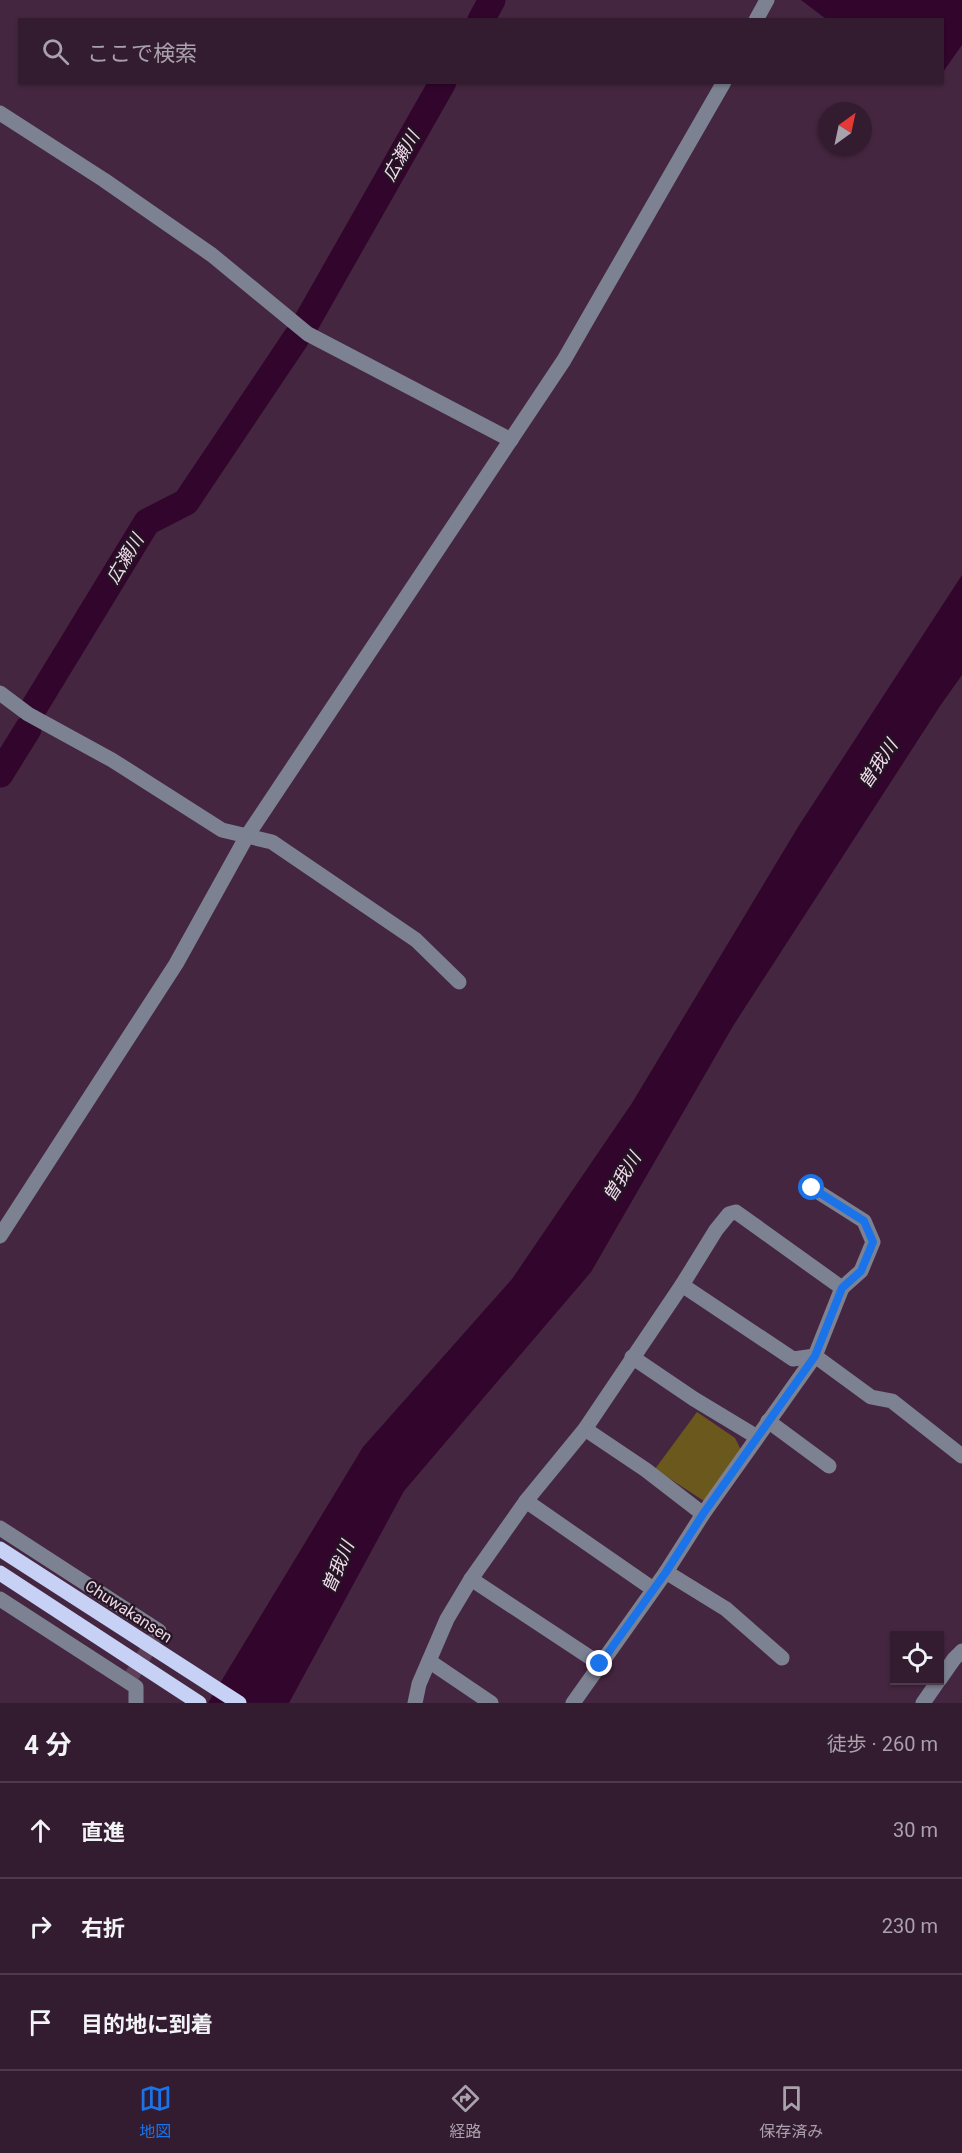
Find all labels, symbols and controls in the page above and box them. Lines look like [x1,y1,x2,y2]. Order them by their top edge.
search box [18,18,944,84]
icon: search [39,35,72,68]
text: ここで検索 [87,41,197,66]
north arrow [818,102,872,156]
water label: 広瀬川 [378,125,424,184]
water label: 広瀬川 [102,528,149,587]
water label: 曽我川 [854,734,903,792]
water label: 曽我川 [598,1147,646,1205]
route start [798,1174,824,1200]
water label: 曽我川 [317,1536,359,1596]
street label: Chuwakansen [82,1576,176,1647]
map controls [890,1631,944,1685]
button: locate [890,1631,944,1685]
route end [586,1650,612,1676]
text: 4 分 [24,1730,71,1760]
text: 徒歩 · 260 m [827,1732,938,1756]
icon: ahead [24,1814,57,1847]
text: 30 m [893,1818,938,1842]
text: 直進 [81,1820,125,1845]
icon: right [24,1910,57,1943]
text: 230 m [882,1914,938,1938]
text: 右折 [81,1916,125,1941]
icon: arrive [24,2006,57,2039]
text: 目的地に到着 [81,2012,213,2037]
tab: 地図 [139,2082,172,2142]
tab: 経路 [449,2082,482,2142]
tab: 保存済み [759,2082,823,2142]

